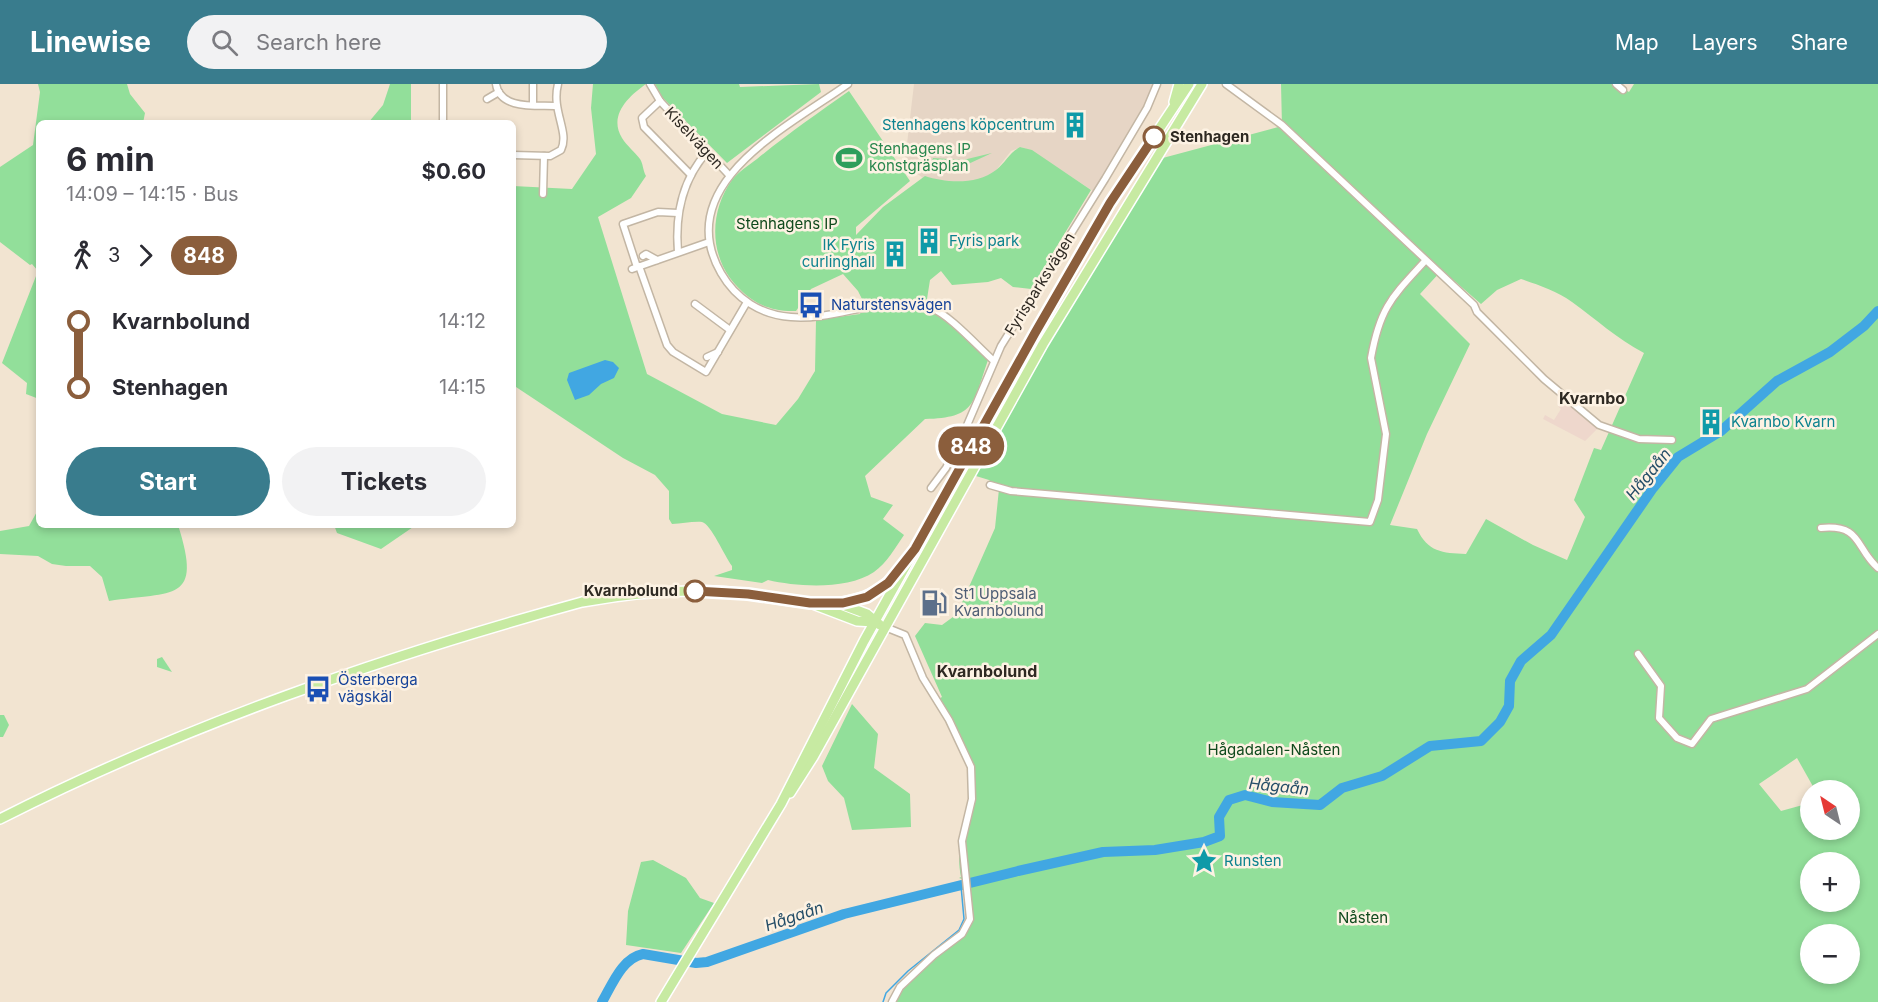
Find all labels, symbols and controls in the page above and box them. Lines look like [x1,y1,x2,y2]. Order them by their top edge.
search box [187,15,607,69]
text: Linewise [30,25,151,59]
icon: search [208,26,241,59]
text: Search here [256,29,382,55]
text: Map [1615,30,1659,55]
text: Layers [1692,30,1758,55]
text: Share [1791,30,1848,55]
street label: Kiselvägen [661,103,728,173]
building icon: Stenhagens köpcentrum [1060,110,1090,140]
place label: Stenhagens köpcentrum [882,115,1055,134]
marker: Stenhagen [1143,126,1165,148]
place label: Stenhagen [1170,127,1249,146]
text: 6 min [66,139,155,179]
place label: Stenhagens IP konstgräsplan [869,139,971,175]
sports icon: Stenhagens IP konstgräsplan [834,143,864,173]
text: $0.60 [422,158,486,184]
text: 14:09 – 14:15 · Bus [66,182,239,206]
park label: Stenhagens IP [736,214,838,233]
building icon: Fyris park [914,226,944,256]
street label: Fyrisparksvägen [1000,229,1079,339]
place label: Fyris park [949,231,1020,250]
place label: IK Fyris curlinghall [802,235,875,271]
icon: walk [66,239,99,272]
icon: forward [129,239,162,272]
building icon: IK Fyris curlinghall [880,239,910,269]
text: 3 [108,243,120,267]
text: 848 [183,243,225,268]
bus stop icon: Naturstensvägen [796,290,826,320]
place label: Naturstensvägen [831,295,952,314]
text: Kvarnbolund [112,308,250,334]
text: 14:12 [439,309,486,333]
text: Stenhagen [112,374,228,400]
text: 14:15 [439,375,486,399]
district label: Kvarnbo [1559,388,1625,408]
building icon: Kvarnbo Kvarn [1696,407,1726,437]
place label: Kvarnbo Kvarn [1731,412,1835,431]
line badge: 848 [936,426,1006,466]
text: 848 [950,434,992,459]
water label: Hågaån [1621,444,1675,504]
button: Start [66,447,270,516]
button: Tickets [282,447,486,516]
marker: Kvarnbolund [684,580,706,602]
place label: Kvarnbolund [584,581,678,600]
place label: St1 Uppsala Kvarnbolund [954,584,1044,620]
fuel station icon: St1 Uppsala Kvarnbolund [919,588,949,618]
district label: Kvarnbolund [937,661,1037,681]
place label: Österberga vägskäl [338,670,418,706]
bus stop icon: Österberga vägskäl [303,674,333,704]
park label: Hågadalen-Nåsten [1208,740,1340,759]
water label: Hågaån [1248,773,1310,799]
north arrow [1800,780,1860,840]
map controls [1800,780,1860,984]
place icon: Runsten [1189,846,1219,876]
place label: Runsten [1224,851,1282,870]
button: + [1800,852,1860,912]
water label: Hågaån [762,897,826,935]
park label: Nåsten [1338,908,1388,927]
button: − [1800,924,1860,984]

